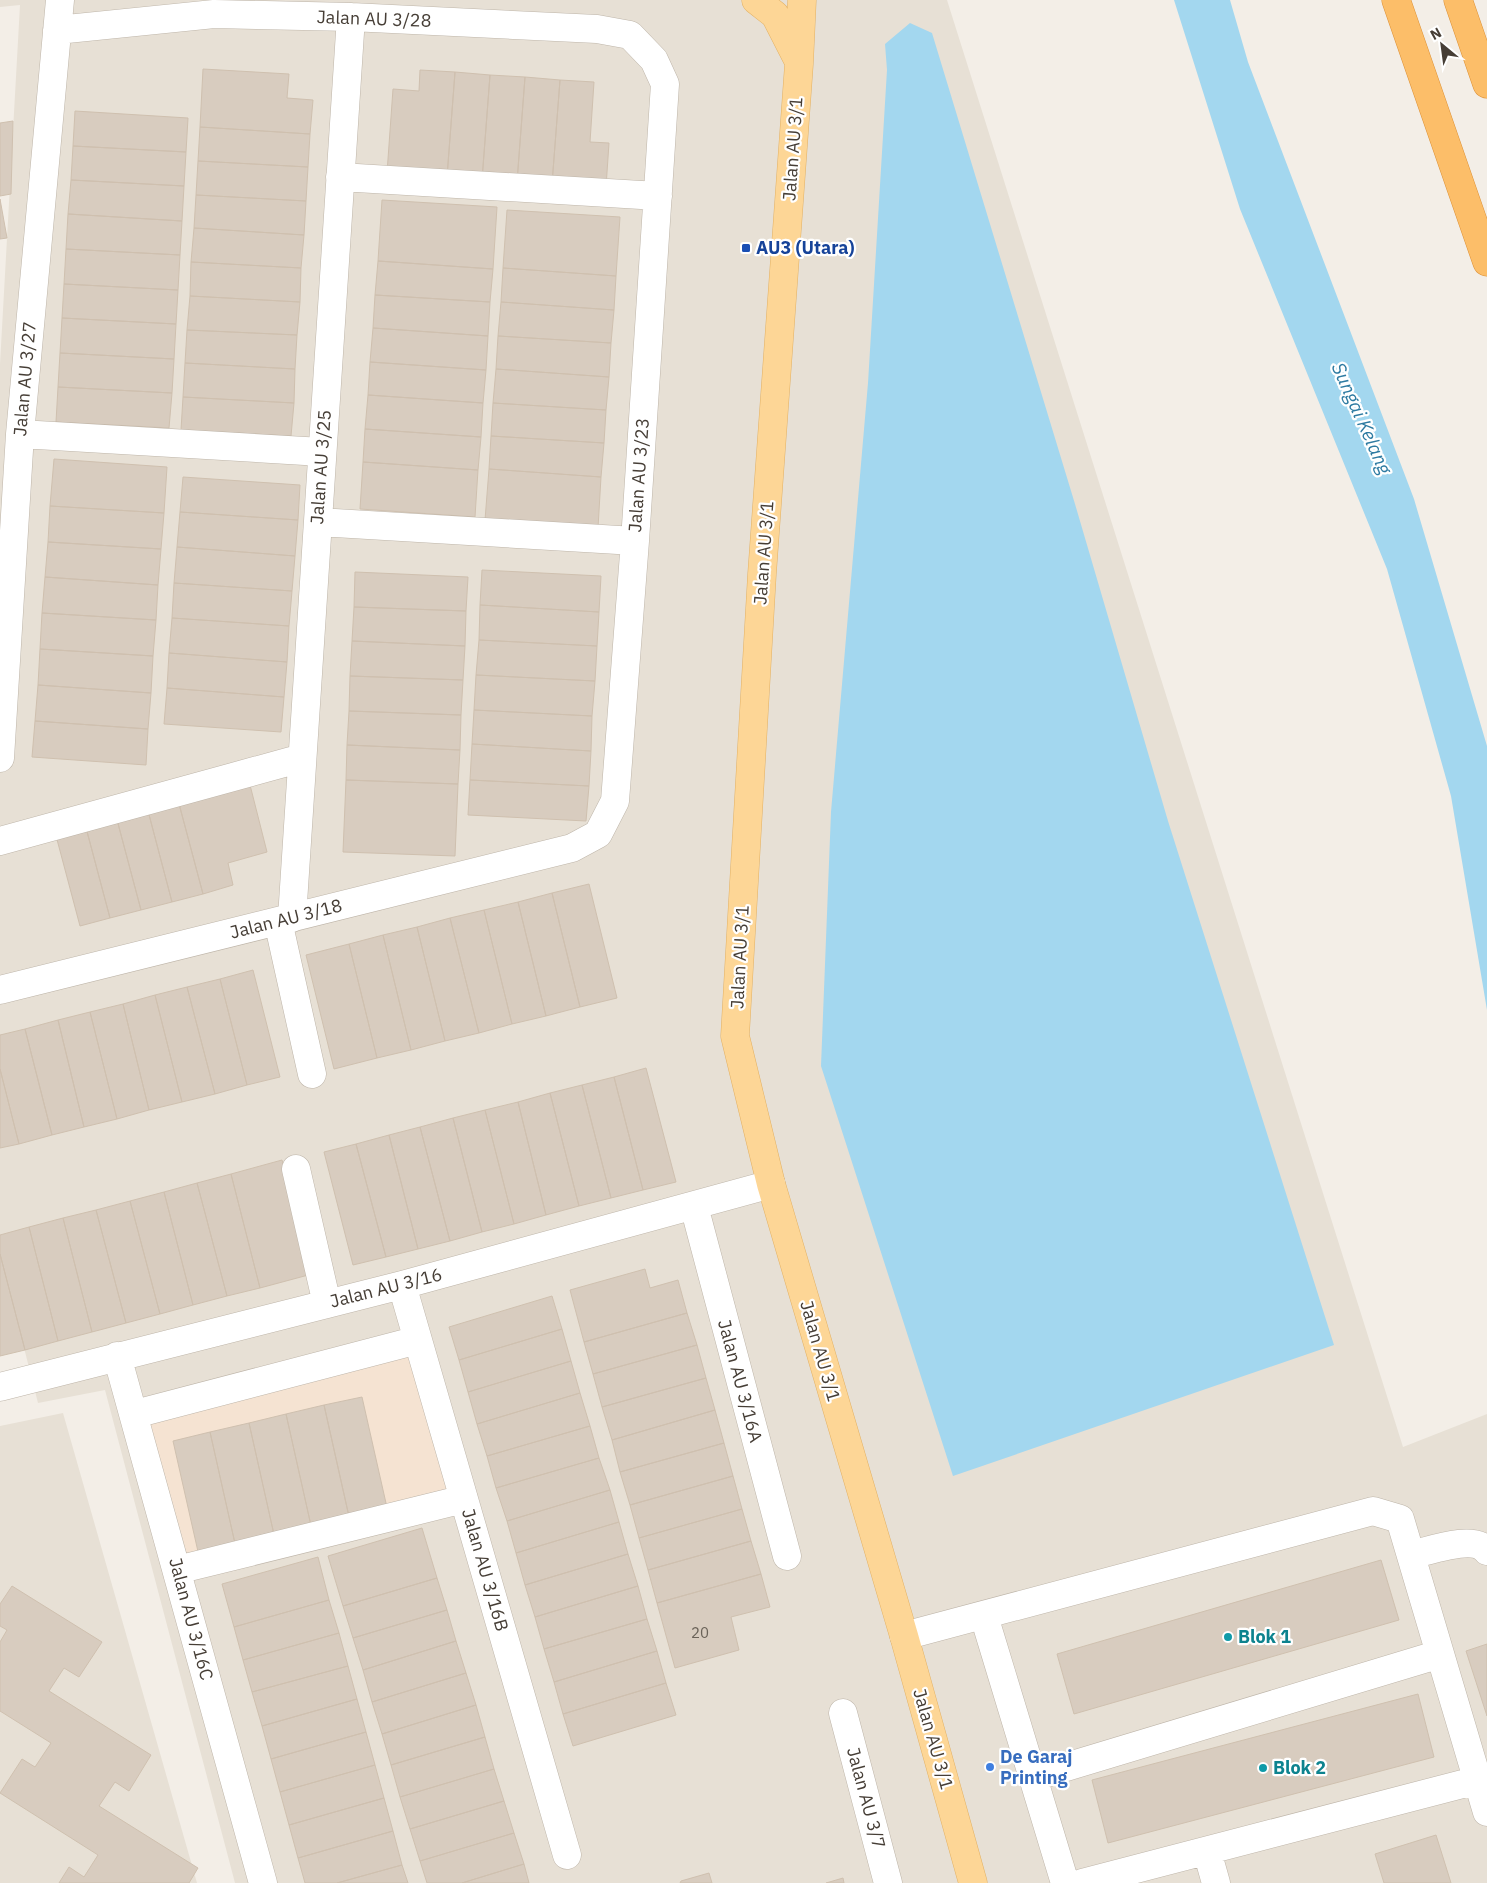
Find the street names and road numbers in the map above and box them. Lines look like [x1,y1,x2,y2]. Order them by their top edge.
street label: Jalan AU 3/28 [316,5,432,32]
street label: Jalan AU 3/1 [777,96,808,202]
street label: Jalan AU 3/27 [8,321,41,437]
street label: Jalan AU 3/25 [305,409,336,525]
street label: Jalan AU 3/23 [623,417,654,533]
street label: Jalan AU 3/1 [748,500,779,606]
street label: Jalan AU 3/18 [227,893,344,944]
street label: Jalan AU 3/1 [725,904,754,1010]
street label: Jalan AU 3/16 [327,1262,444,1313]
street label: Jalan AU 3/1 [795,1298,846,1404]
street label: Jalan AU 3/16A [713,1317,768,1445]
street label: Jalan AU 3/16B [457,1506,514,1634]
street label: Jalan AU 3/16C [164,1555,219,1683]
street label: Jalan AU 3/1 [908,1686,959,1792]
street label: Jalan AU 3/7 [842,1745,891,1851]

